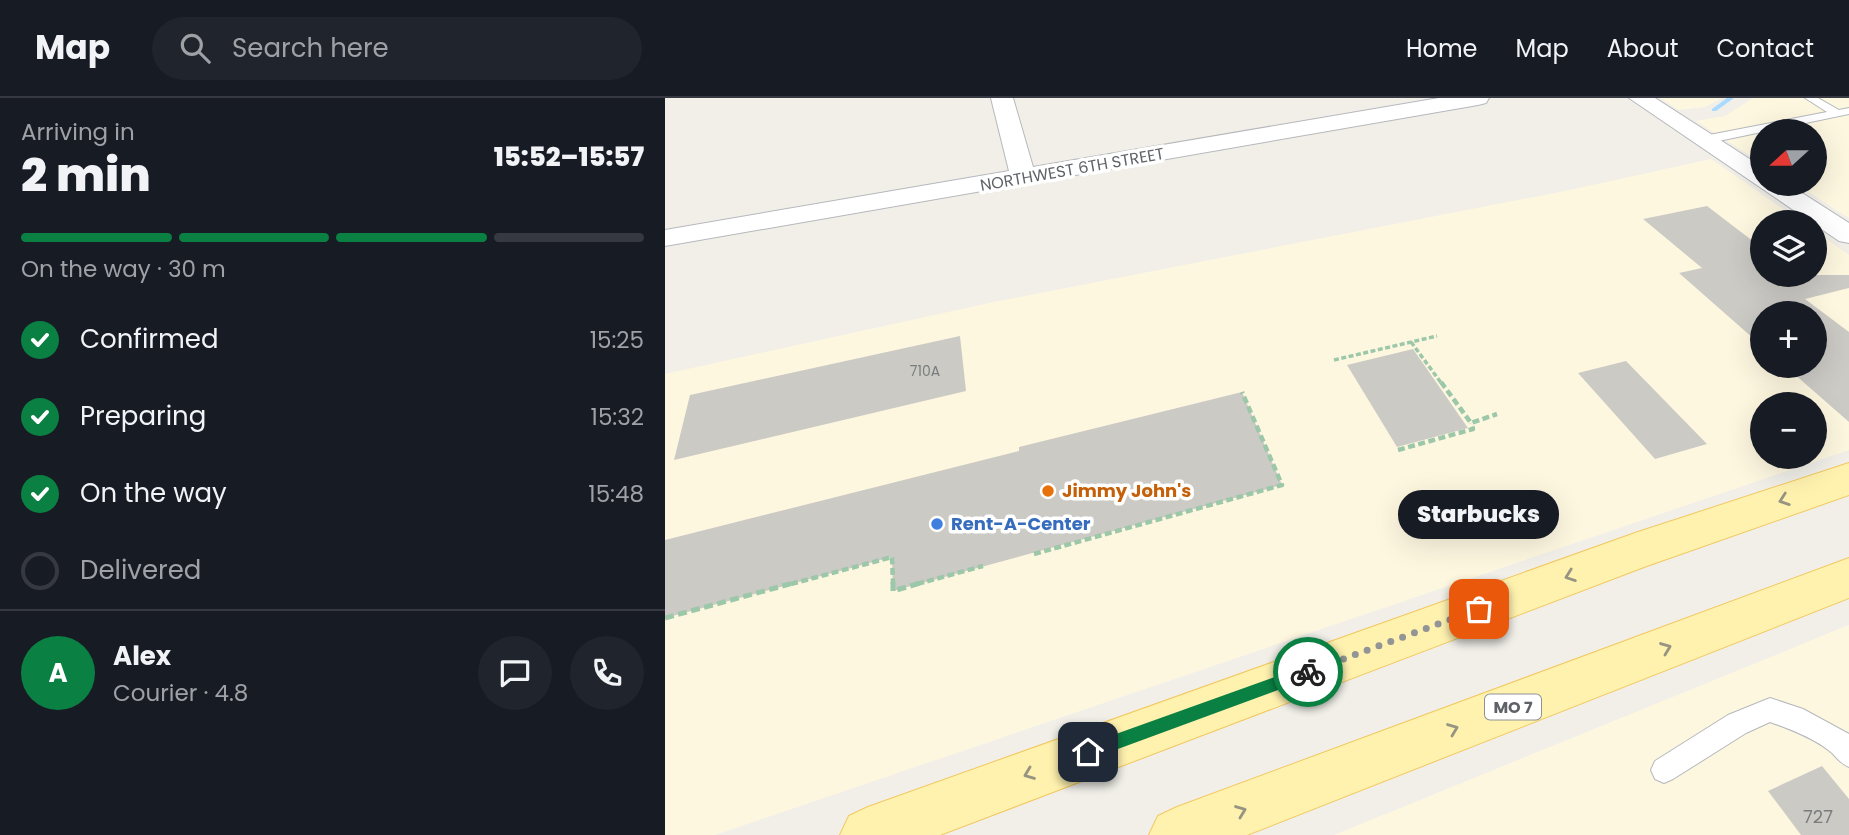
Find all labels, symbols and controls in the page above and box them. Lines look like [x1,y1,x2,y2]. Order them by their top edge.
search box [152,17,642,80]
text: Map [35,24,110,71]
icon: search [176,29,214,67]
text: Search here [232,30,389,66]
text: Home [1406,32,1478,65]
text: Map [1516,32,1569,65]
text: About [1607,32,1678,65]
text: Contact [1716,32,1814,65]
text: Arriving in [21,116,135,148]
north arrow [1750,119,1827,196]
map controls [1750,119,1827,469]
text: 15:52–15:57 [494,139,644,175]
street label: NORTHWEST 6TH STREET [978,142,1166,197]
text: 2 min [21,143,151,207]
button: layers [1750,210,1827,287]
text: On the way · 30 m [21,253,226,285]
button: + [1750,301,1827,378]
icon: check [21,321,59,359]
text: Confirmed [80,321,218,357]
text: 15:25 [590,324,644,356]
house number: 710A [910,361,940,381]
button: − [1750,392,1827,469]
icon: check [21,398,59,436]
text: Preparing [80,398,206,434]
text: 15:32 [591,401,644,433]
icon: check [21,475,59,513]
text: On the way [80,475,227,511]
text: 15:48 [588,478,644,510]
place label: Jimmy John's [1062,478,1191,503]
marker: Jimmy John's [1040,483,1056,499]
callout: Starbucks [1399,490,1559,539]
one-way arrow [1778,492,1791,506]
text: Starbucks [1417,498,1540,530]
place label: Rent-A-Center [951,511,1091,536]
marker: Rent-A-Center [929,516,945,532]
text: Delivered [80,552,201,588]
one-way arrow [1564,568,1576,582]
pin [1449,579,1509,639]
icon: bag [1460,590,1498,628]
button: chat [478,636,552,710]
button: phone [570,636,644,710]
courier [1273,637,1343,707]
text: Alex [113,638,171,674]
one-way arrow [1659,642,1671,656]
icon: bike [1289,653,1327,691]
text: A [48,655,68,691]
text: Courier · 4.8 [113,677,248,709]
road number: MO 7 [1485,694,1541,720]
pin [1058,722,1118,782]
one-way arrow [1447,724,1459,738]
icon: home [1069,733,1107,771]
one-way arrow [1024,766,1036,780]
house number: 727 [1803,804,1833,829]
one-way arrow [1234,805,1246,819]

